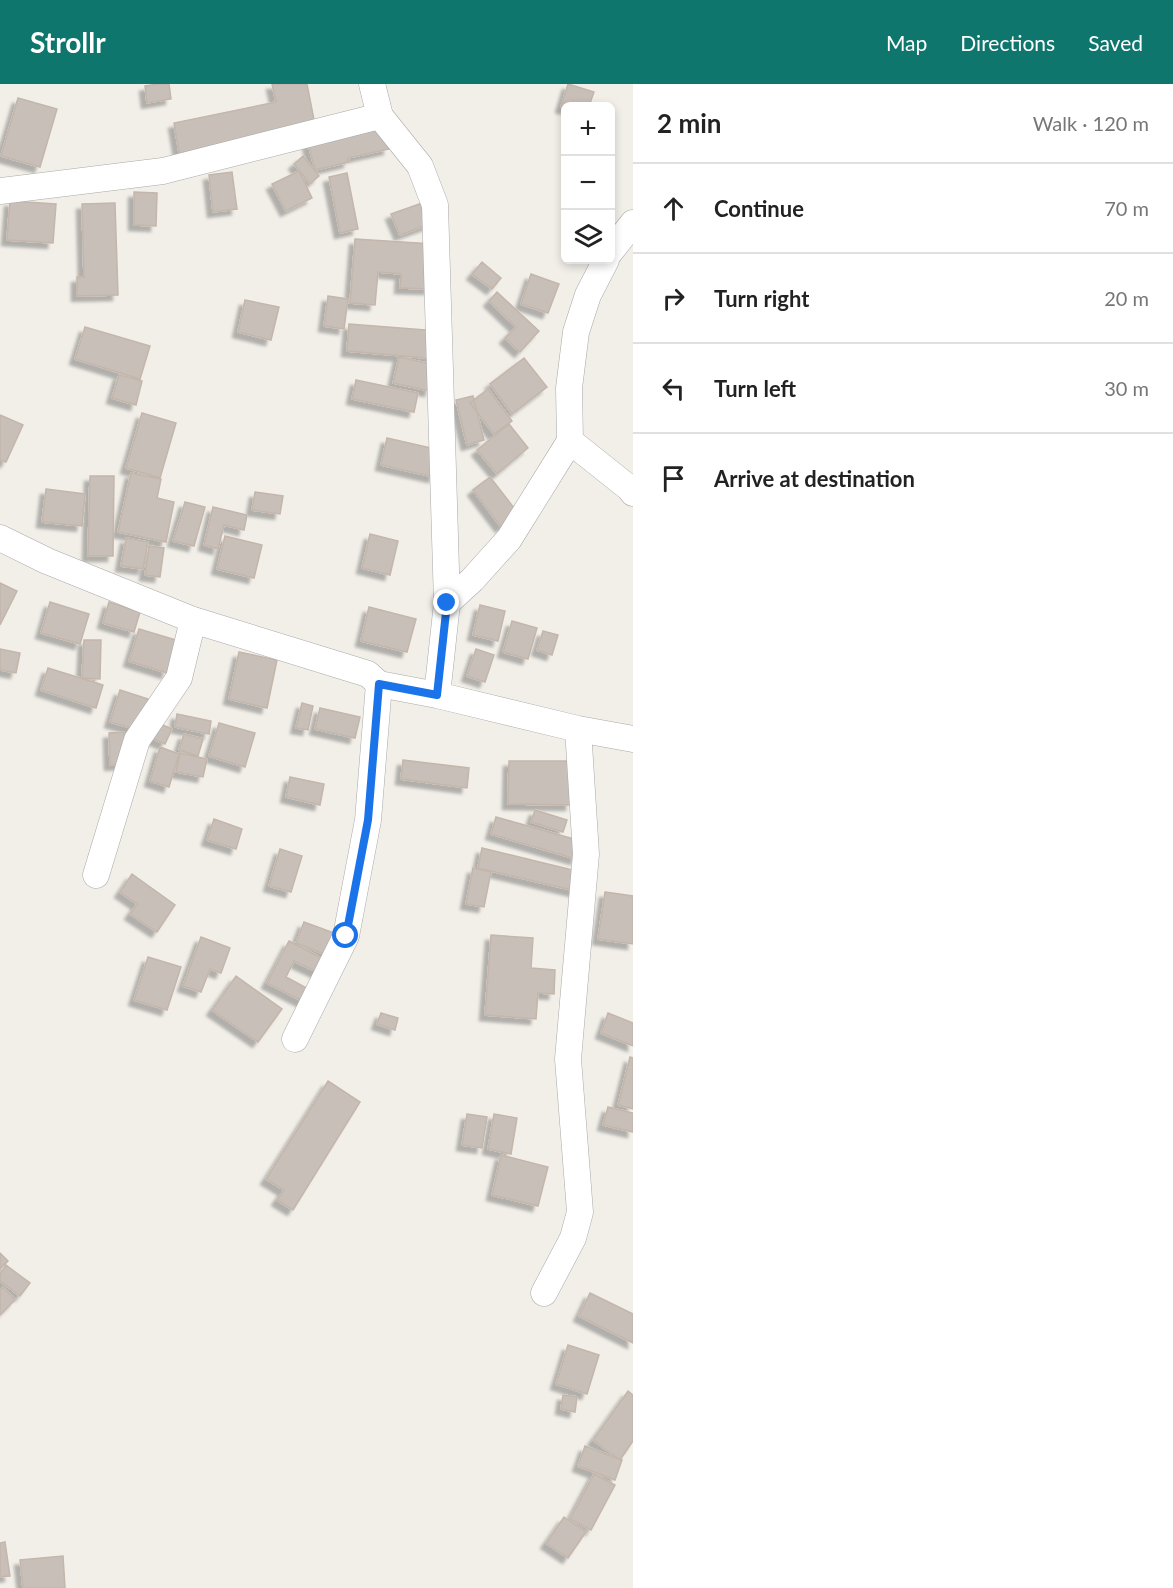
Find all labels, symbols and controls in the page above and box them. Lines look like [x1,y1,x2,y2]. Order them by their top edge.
text: Strollr [30,25,106,59]
text: Map [886,30,927,55]
text: Directions [960,30,1055,55]
text: Saved [1088,30,1143,55]
map controls [561,102,615,264]
button: + [561,102,615,156]
text: 2 min [657,107,721,139]
text: Walk · 120 m [1033,111,1149,135]
button: − [561,156,615,210]
icon: ahead [657,192,690,225]
text: Continue [714,195,804,222]
text: 70 m [1104,196,1149,220]
button: layers [561,210,615,264]
icon: right [657,282,690,315]
text: Turn right [714,285,809,312]
text: 20 m [1104,286,1149,310]
icon: left [657,372,690,405]
text: Turn left [714,375,796,402]
text: 30 m [1104,376,1149,400]
icon: arrive [657,462,690,495]
text: Arrive at destination [714,465,915,492]
route end [433,589,459,615]
route start [332,922,358,948]

